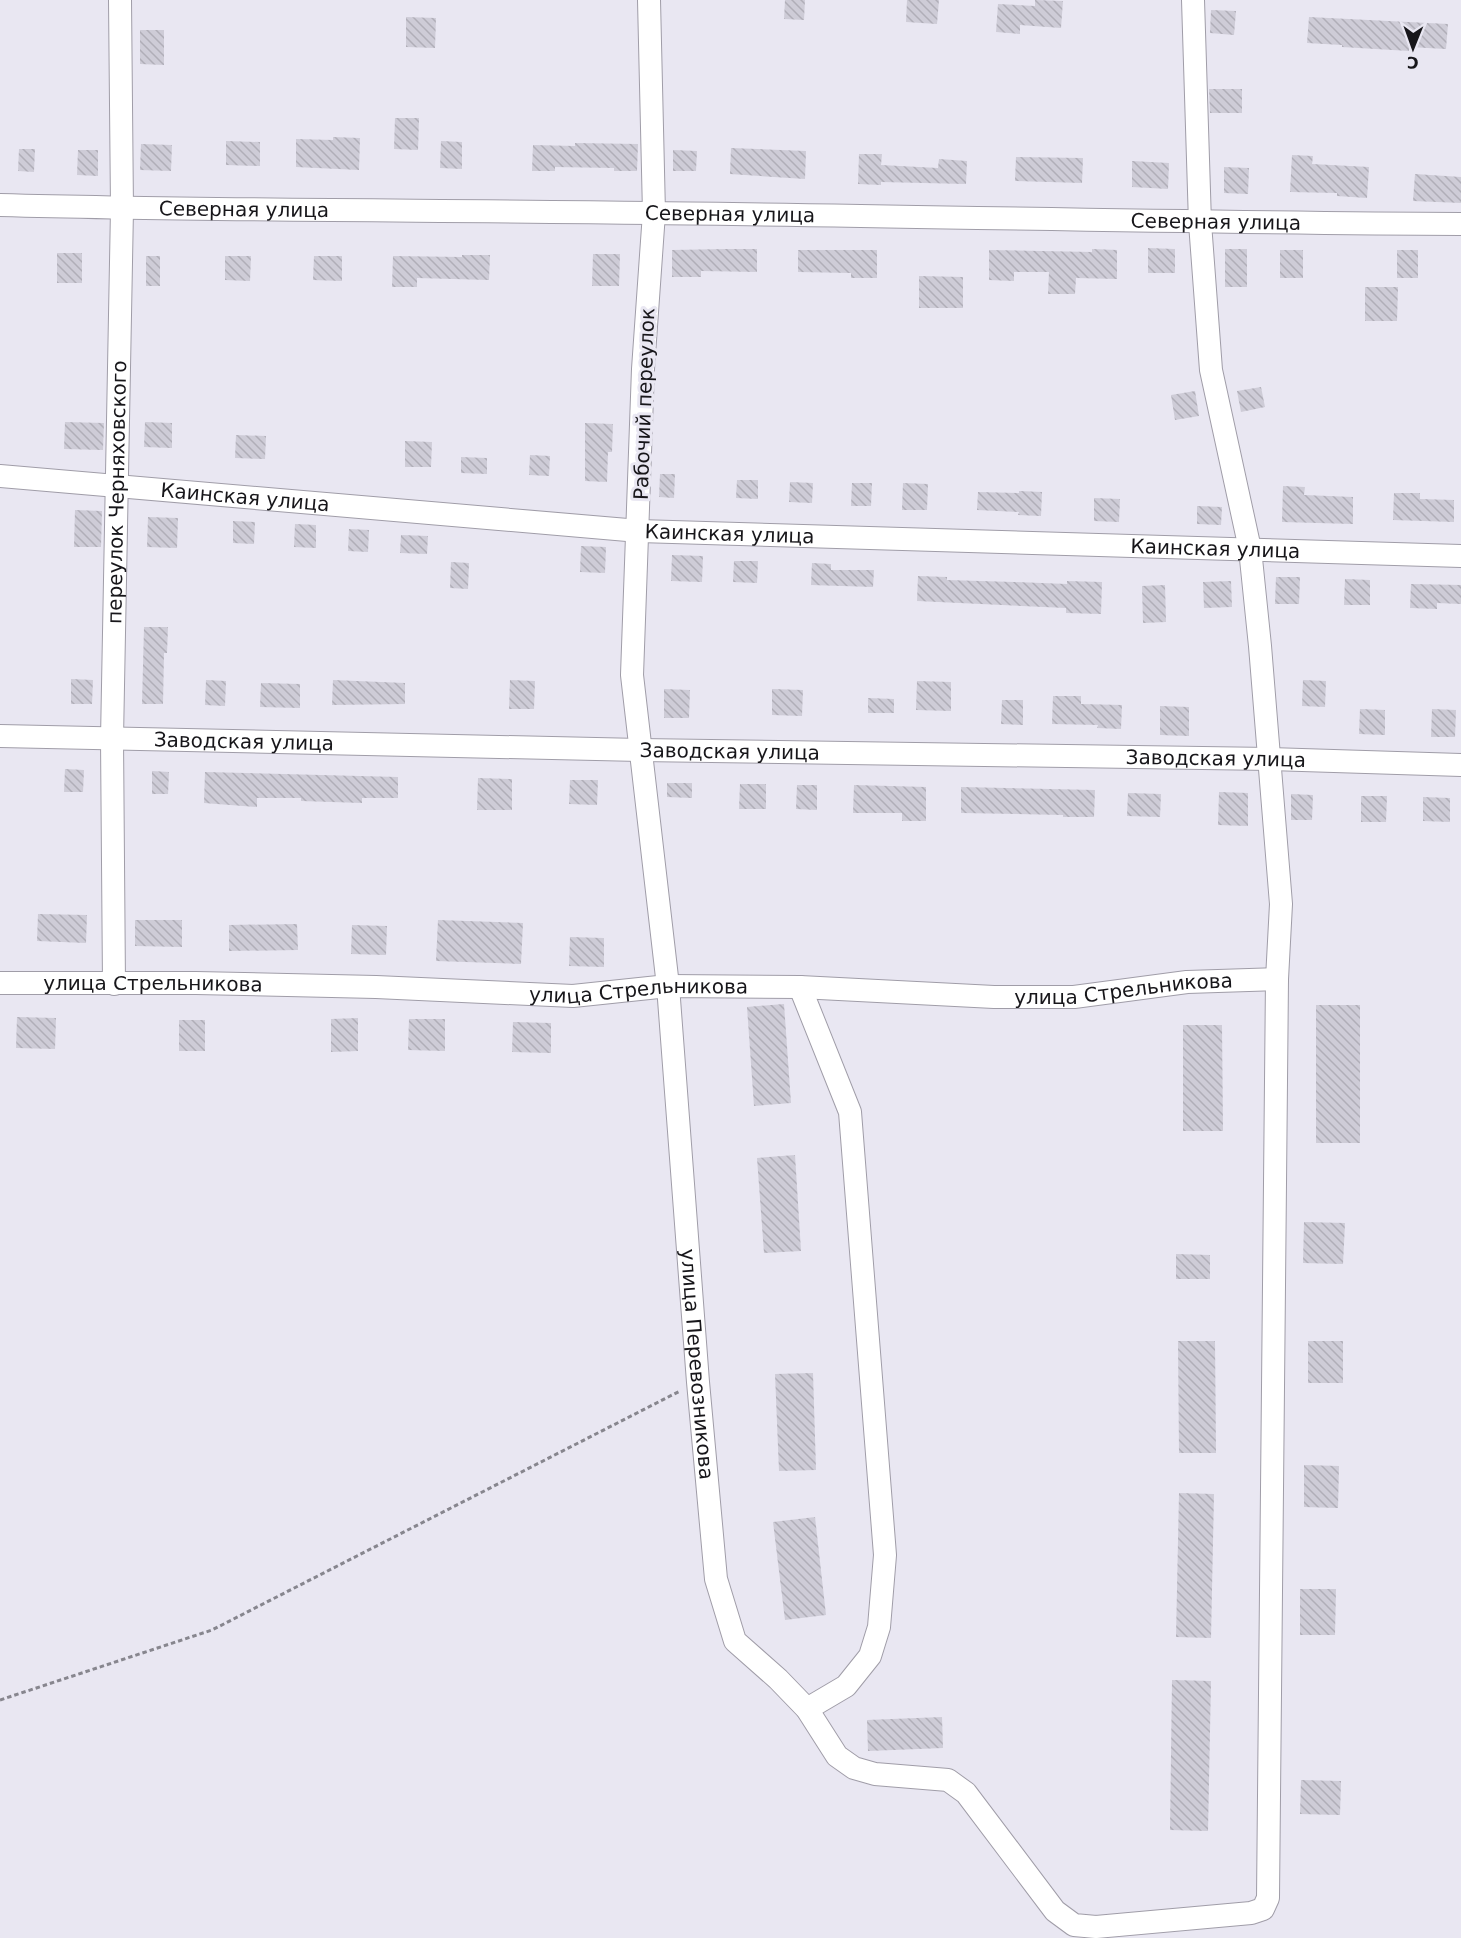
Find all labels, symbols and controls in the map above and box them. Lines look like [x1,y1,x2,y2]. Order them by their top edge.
north arrow [1383,18,1443,78]
text: С [1407,53,1419,72]
street label: Северная улица [159,196,329,222]
street label: Северная улица [645,201,815,227]
street label: Северная улица [1131,208,1301,235]
street label: Рабочий переулок [629,307,659,501]
street label: переулок Черняховского [102,360,131,624]
street label: Каинская улица [159,478,331,516]
street label: Каинская улица [644,519,815,548]
street label: Каинская улица [1130,534,1301,563]
street label: Заводская улица [154,727,334,755]
street label: Заводская улица [640,738,820,765]
street label: Заводская улица [1126,745,1306,772]
street label: улица Стрельникова [1014,968,1233,1009]
street label: улица Стрельникова [43,971,263,996]
street label: улица Стрельникова [528,973,748,1009]
street label: улица Перевозникова [676,1248,719,1481]

